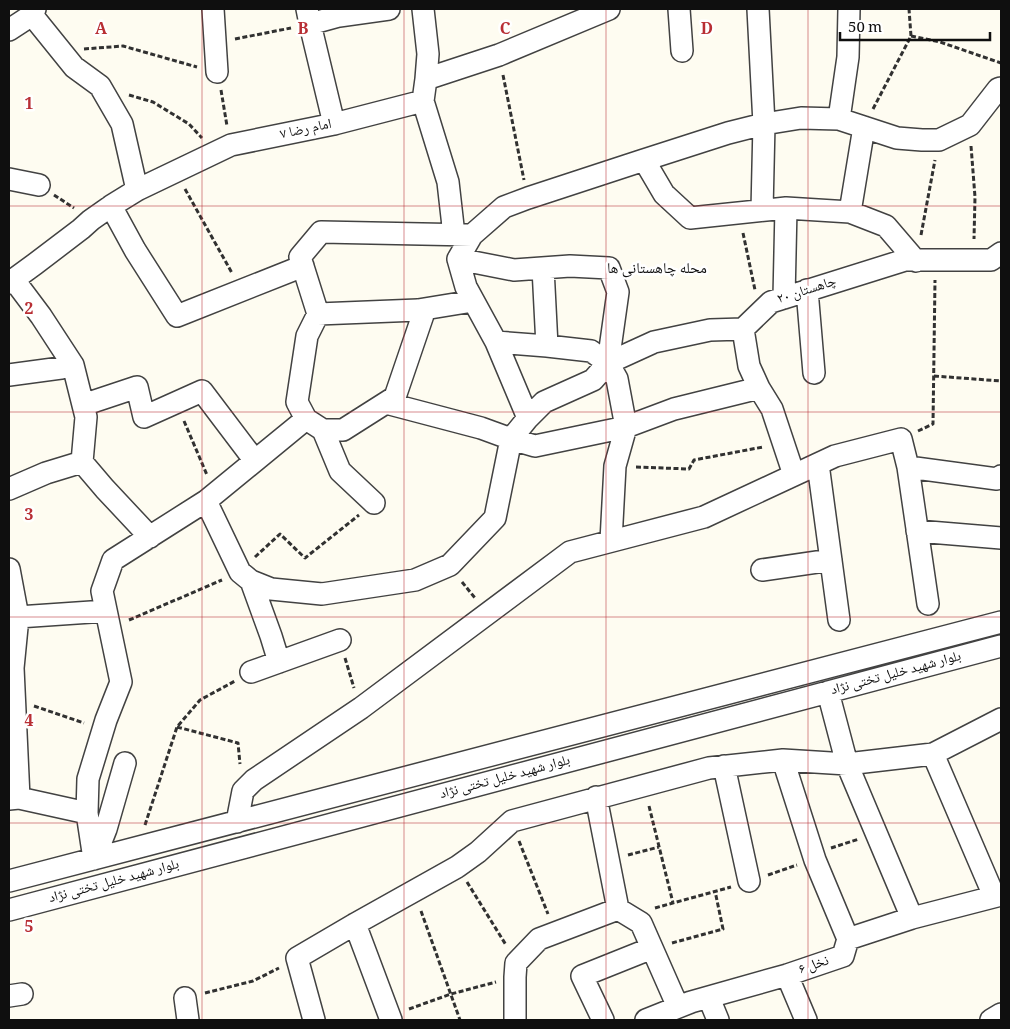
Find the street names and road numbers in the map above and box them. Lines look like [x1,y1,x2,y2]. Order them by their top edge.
street label: امام رضا ۷ [278,113,334,147]
street label: چاهستان ۲۰ [774,270,840,312]
street label: بلوار شهید خلیل تختی نژاد [828,645,964,703]
street label: بلوار شهید خلیل تختی نژاد [437,749,573,807]
street label: بلوار شهید خلیل تختی نژاد [46,853,182,911]
street label: نخل ۶ [796,950,833,982]

